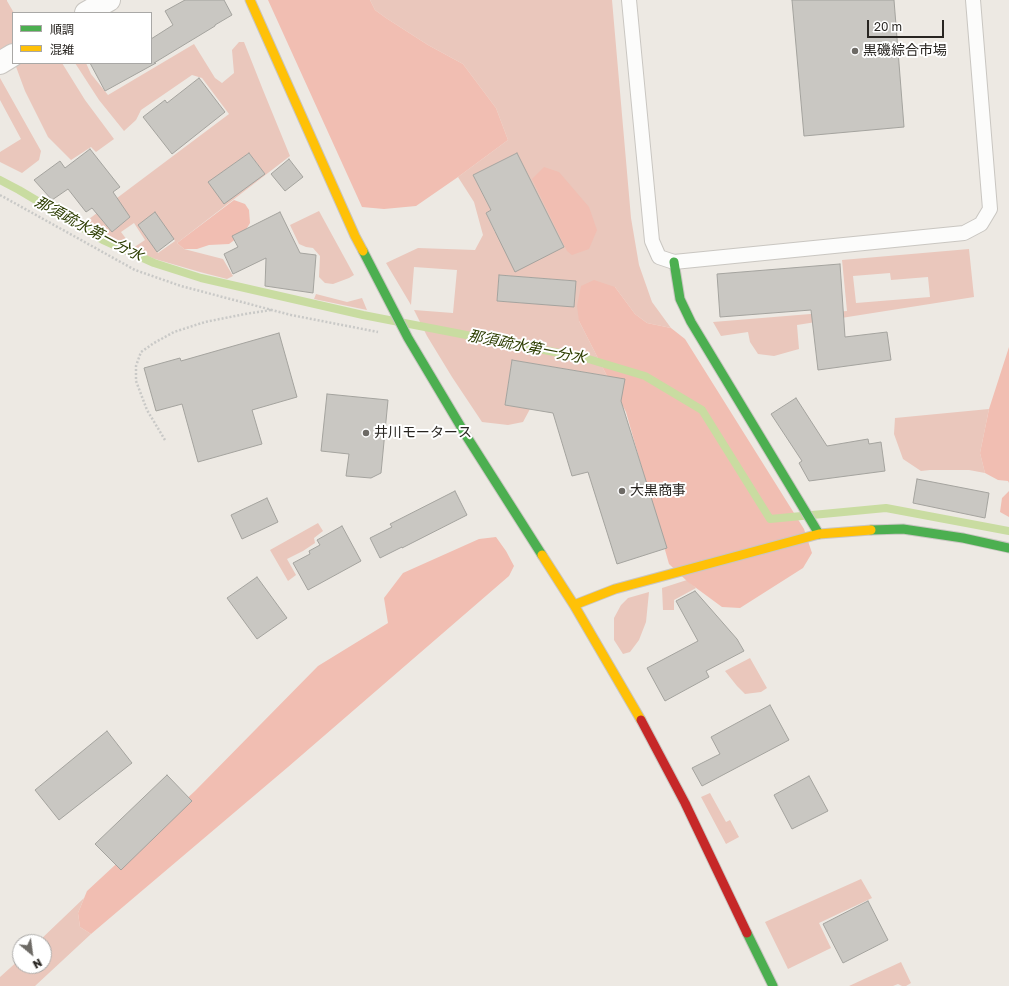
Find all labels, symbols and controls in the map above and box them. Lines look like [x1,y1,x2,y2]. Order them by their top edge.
legend [12,12,152,64]
scale bar [869,12,946,38]
text: 20 m [874,19,902,34]
text: 順調 [50,22,74,37]
text: 混雑 [50,42,74,57]
place label: 黒磯綜合市場 [863,43,947,59]
marker: 黒磯綜合市場 [850,46,860,56]
water label: 那須疏水第一分水 [32,193,146,265]
water label: 那須疏水第一分水 [466,327,588,367]
place label: 井川モータース [374,425,472,441]
marker: 井川モータース [361,428,371,438]
place label: 大黒商事 [630,483,686,499]
marker: 大黒商事 [617,486,627,496]
north arrow [12,934,52,974]
text: N [31,956,44,972]

